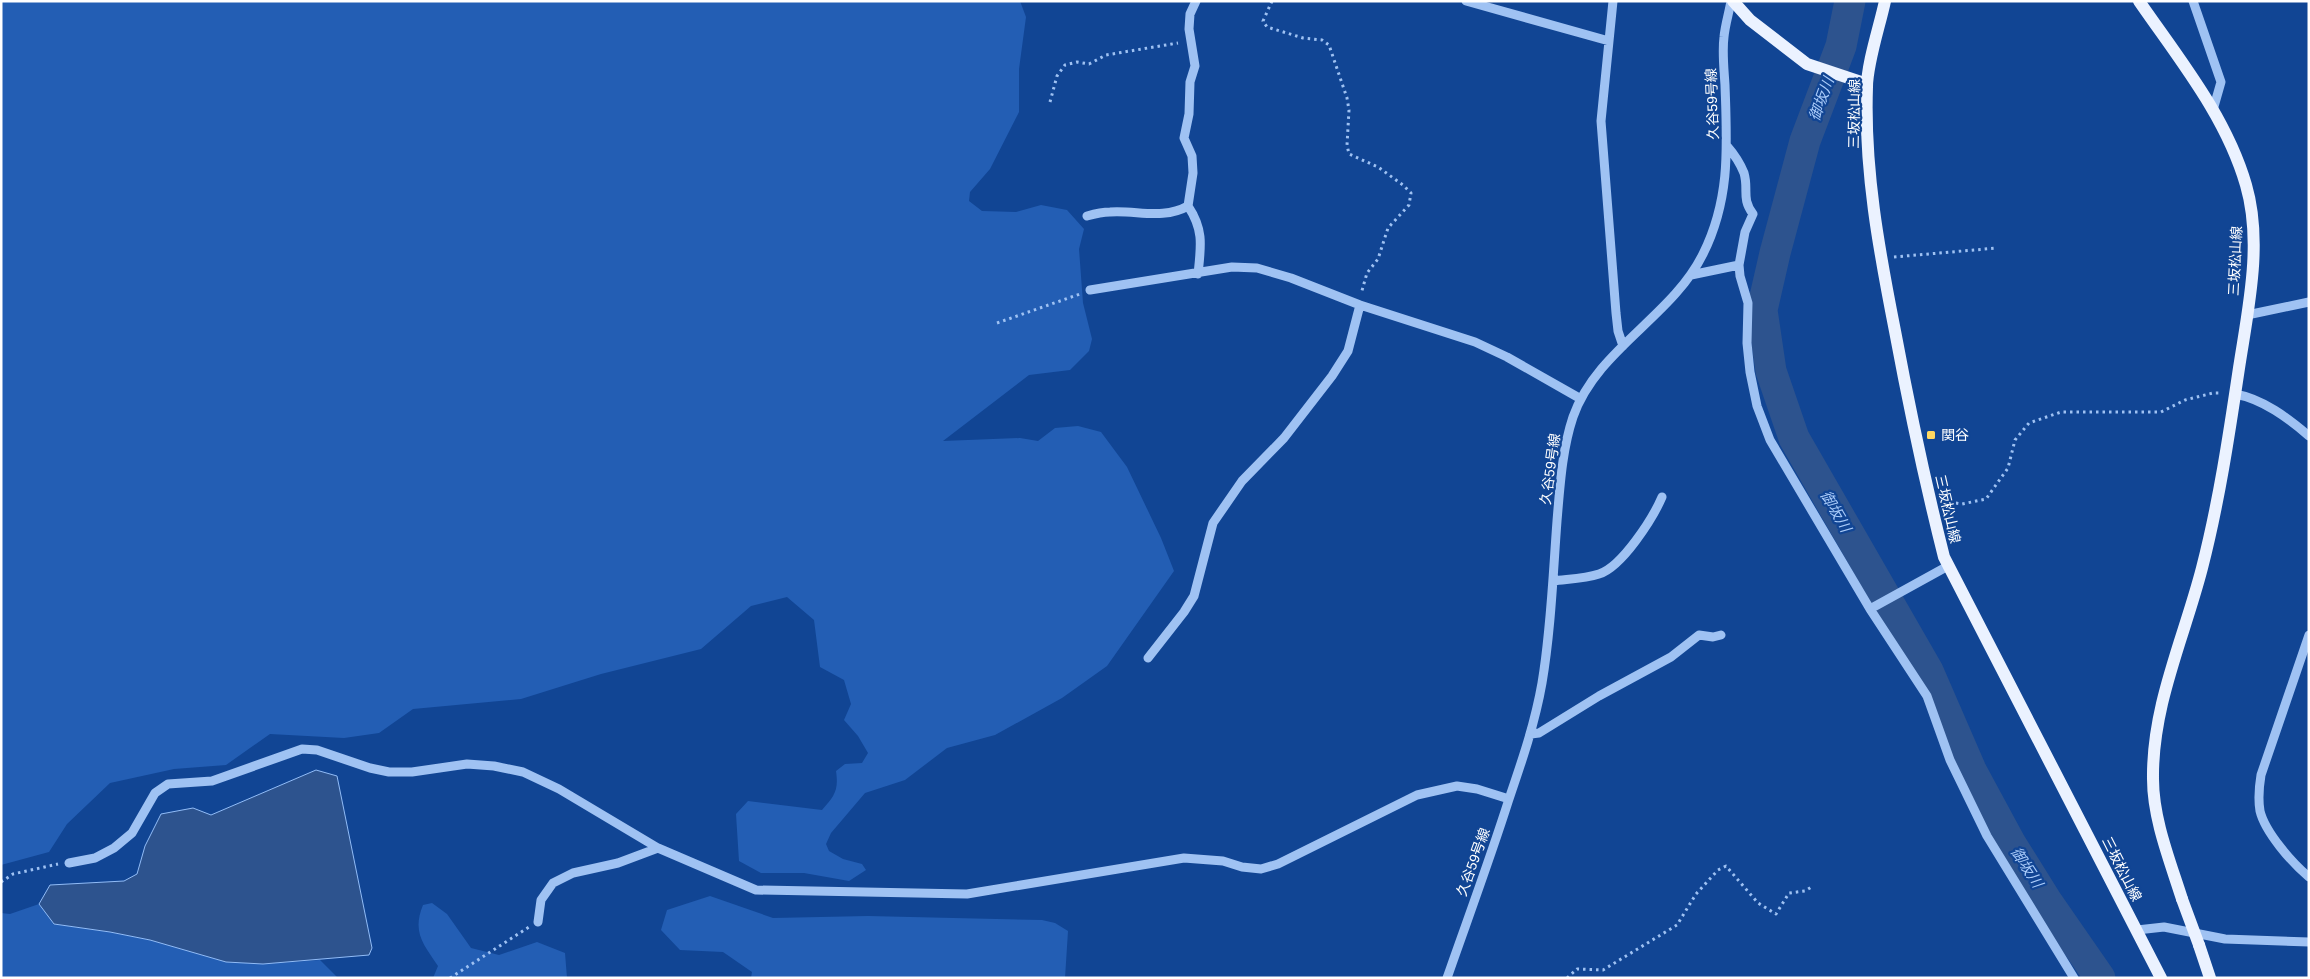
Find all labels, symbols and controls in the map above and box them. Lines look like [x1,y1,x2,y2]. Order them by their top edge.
street label: 久谷59号線 [1703,68,1721,140]
water label: 御坂川 [1805,73,1837,123]
street label: 三坂松山線 [1845,79,1863,149]
street label: 三坂松山線 [2225,226,2245,296]
place label: 関谷 [1941,427,1969,443]
marker: 関谷 [1925,429,1937,441]
street label: 久谷59号線 [1537,432,1563,506]
street label: 三坂松山線 [1932,473,1964,545]
water label: 御坂川 [1817,487,1856,536]
street label: 久谷59号線 [1453,826,1493,898]
street label: 三坂松山線 [2099,834,2145,904]
water label: 御坂川 [2008,843,2047,892]

